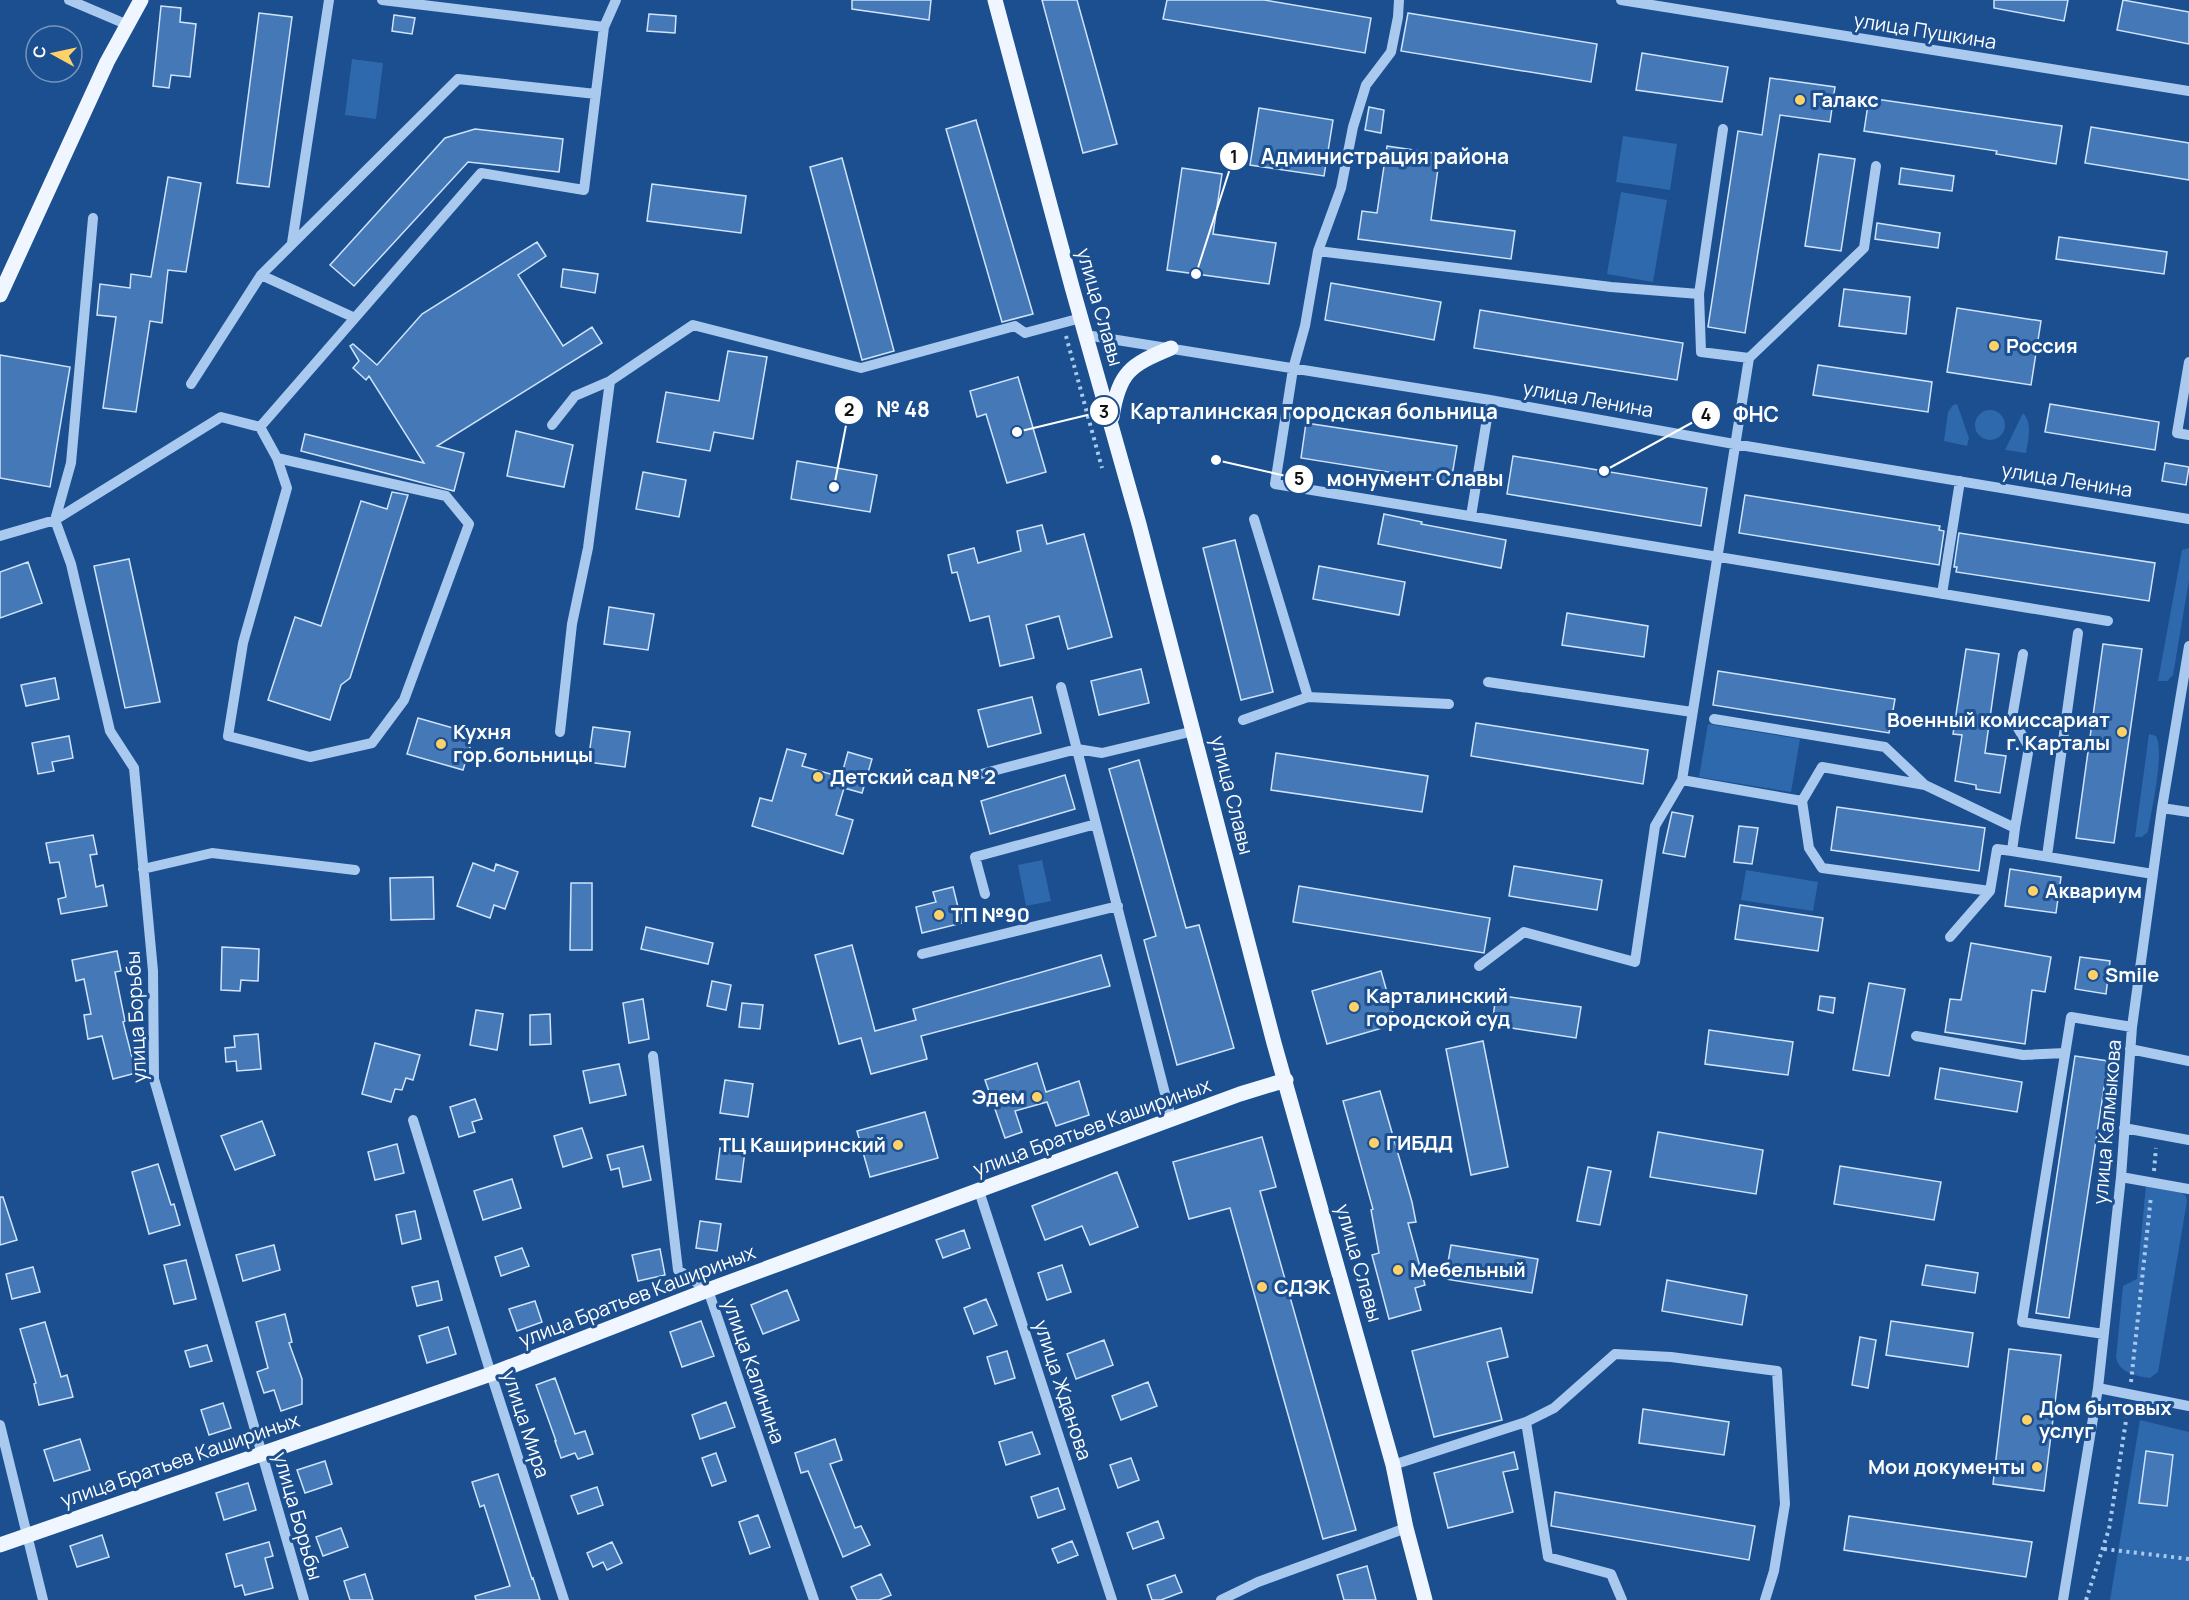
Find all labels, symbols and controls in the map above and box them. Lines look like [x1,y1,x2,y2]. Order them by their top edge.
street label: улица Пушкина [1852,6,1998,55]
north arrow [24,24,84,84]
text: С [27,44,51,59]
place label: Галакс [1812,86,1879,113]
marker: Галакс [1793,93,1807,107]
callout: Администрация района [1219,137,1521,176]
text: Администрация района [1261,142,1509,170]
text: 1 [1230,144,1238,168]
street label: улица Славы [1071,245,1130,369]
place label: Россия [2006,332,2078,359]
marker: Россия [1987,339,2001,353]
street label: улица Ленина [1521,374,1656,423]
callout: № 48 [834,390,942,429]
callout: Карталинская городская больница [1089,392,1510,431]
text: № 48 [876,395,930,423]
callout: ФНС [1691,395,1791,434]
text: 2 [844,397,854,421]
text: Карталинская городская больница [1130,397,1498,425]
text: 3 [1099,399,1109,423]
text: ФНС [1733,400,1779,428]
text: 4 [1701,402,1712,426]
street label: улица Ленина [2000,456,2135,503]
callout: монумент Славы [1284,460,1515,499]
text: монумент Славы [1327,464,1503,492]
text: 5 [1294,466,1304,490]
place label: Военный комиссариат г. Карталы [1887,706,2110,756]
place label: Кухня гор.больницы [453,718,593,768]
marker: Военный комиссариат г. Карталы [2115,725,2129,739]
street label: улица Славы [1205,733,1260,857]
marker: Кухня гор.больницы [434,737,448,751]
place label: Детский сад № 2 [830,763,996,790]
marker: Детский сад № 2 [811,770,825,784]
place label: Аквариум [2045,877,2142,904]
marker: Аквариум [2026,884,2040,898]
place label: ТП №90 [951,901,1030,928]
marker: ТП №90 [932,908,946,922]
street label: улица Борьбы [119,950,152,1084]
place label: Smile [2105,961,2159,988]
marker: Smile [2086,968,2100,982]
place label: Карталинский городской суд [1366,982,1511,1032]
marker: Карталинский городской суд [1347,1000,1361,1014]
street label: улица Калмыкова [2086,1038,2127,1206]
street label: улица Братьев Кашириных [969,1071,1215,1182]
place label: Эдем [972,1083,1025,1110]
marker: Эдем [1030,1090,1044,1104]
place label: ГИБДД [1386,1129,1453,1156]
place label: ТЦ Каширинский [719,1131,886,1158]
marker: ГИБДД [1367,1136,1381,1150]
marker: ТЦ Каширинский [891,1138,905,1152]
street label: улица Славы [1330,1201,1389,1325]
street label: улица Братьев Кашириных [515,1238,759,1353]
place label: Мебельный [1410,1256,1526,1283]
marker: Мебельный [1391,1263,1405,1277]
place label: СДЭК [1274,1273,1331,1300]
marker: СДЭК [1255,1280,1269,1294]
street label: улица Калинина [717,1294,792,1447]
street label: улица Жданова [1028,1316,1099,1463]
street label: улица Мира [496,1367,557,1481]
place label: Дом бытовых услуг [2039,1394,2171,1444]
street label: улица Братьев Кашириных [57,1406,303,1513]
marker: Дом бытовых услуг [2020,1413,2034,1427]
street label: улица Борьбы [267,1449,330,1583]
place label: Мои документы [1868,1453,2025,1480]
marker: Мои документы [2030,1460,2044,1474]

